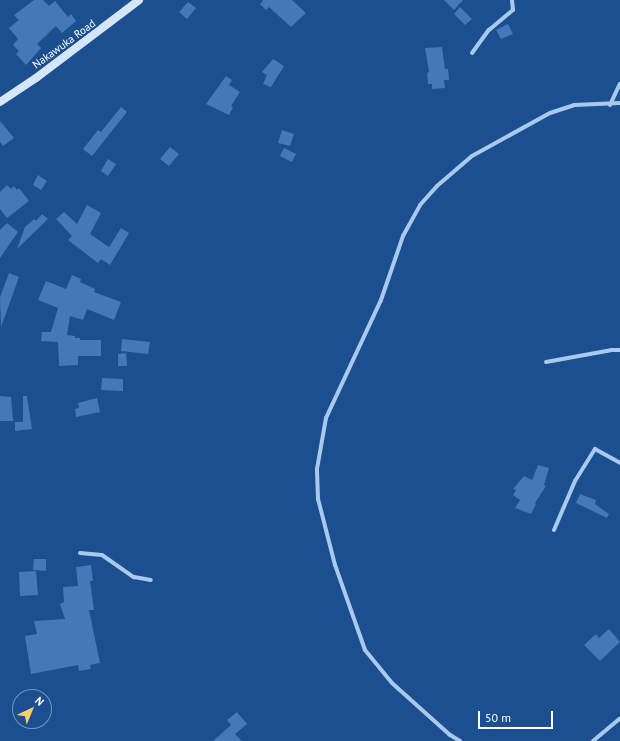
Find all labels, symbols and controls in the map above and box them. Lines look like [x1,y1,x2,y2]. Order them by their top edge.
street label: Nakawuka Road [30,17,98,71]
north arrow [12,689,52,729]
text: N [32,694,47,709]
scale bar [480,703,555,729]
text: 50 m [485,710,511,725]

